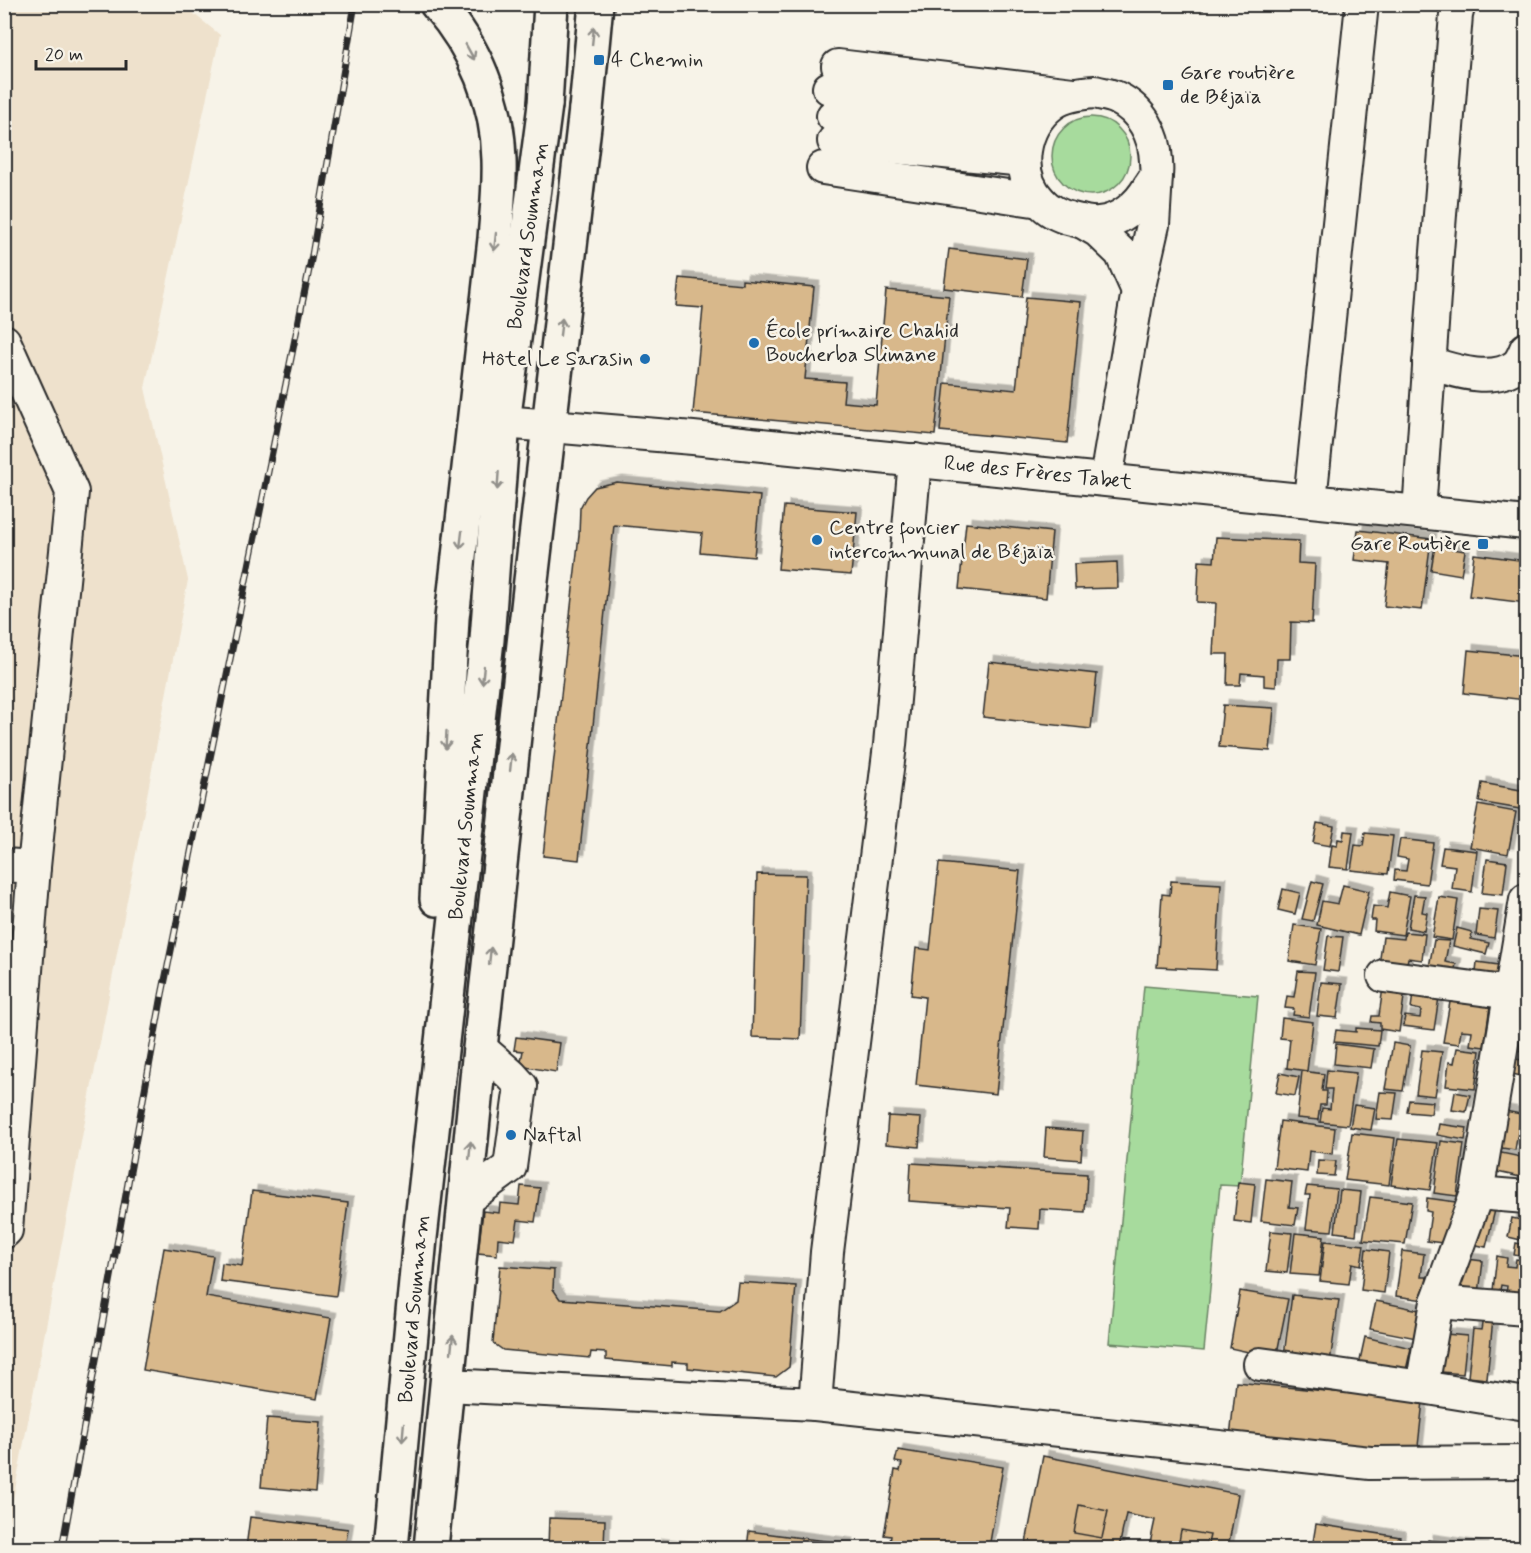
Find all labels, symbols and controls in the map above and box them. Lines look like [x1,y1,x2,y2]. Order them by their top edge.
one-way arrow [588,26,599,46]
scale bar [36,33,126,71]
text: 20 m [45,43,83,67]
one-way arrow [464,43,476,60]
place label: 4 Chemin [611,46,703,74]
marker: 4 Chemin [592,53,606,67]
place label: Gare routière de Béjaïa [1180,59,1295,111]
marker: Gare routière de Béjaïa [1161,78,1175,92]
street label: Boulevard Soummam [501,141,555,331]
one-way arrow [489,232,500,252]
one-way arrow [555,317,566,337]
place label: École primaire Chahid Boucherba Slimane [766,317,959,369]
marker: École primaire Chahid Boucherba Slimane [747,336,761,350]
place label: Hôtel Le Sarasin [482,345,633,373]
marker: Hôtel Le Sarasin [638,352,652,366]
street label: Rue des Frères Tabet [942,449,1134,497]
one-way arrow [493,470,504,490]
place label: Centre foncier intercommunal de Béjaïa [829,514,1054,566]
one-way arrow [455,530,466,550]
place label: Gare Routière [1350,530,1471,558]
marker: Centre foncier intercommunal de Béjaïa [810,533,824,547]
marker: Gare Routière [1476,537,1490,551]
one-way arrow [477,665,488,685]
one-way arrow [440,729,451,749]
street label: Boulevard Soummam [442,731,490,921]
one-way arrow [506,753,517,773]
one-way arrow [485,946,496,966]
place label: Naftal [523,1121,582,1149]
marker: Naftal [504,1128,518,1142]
one-way arrow [465,1140,476,1160]
street label: Boulevard Soummam [392,1214,436,1404]
one-way arrow [447,1335,458,1354]
one-way arrow [397,1422,408,1442]

